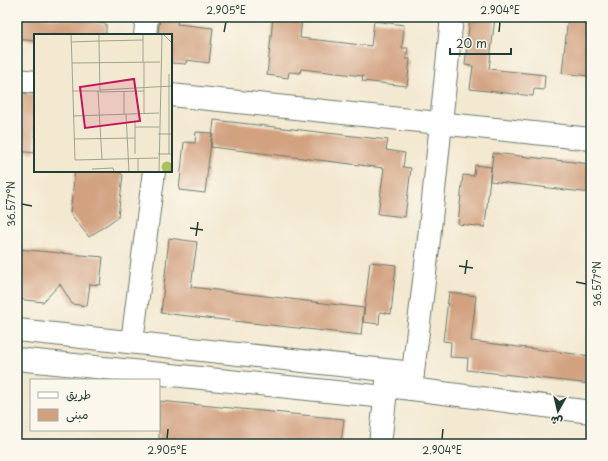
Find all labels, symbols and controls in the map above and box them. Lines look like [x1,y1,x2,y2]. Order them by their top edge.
text: 2.905°E [206,2,246,17]
text: 2.904°E [480,2,520,17]
scale bar [450,30,511,56]
inset map [34,34,172,172]
text: 20 m [456,34,487,52]
text: 36.577°N [3,181,18,227]
text: 36.577°N [589,261,604,307]
legend [30,379,160,431]
text: طريق [66,385,91,403]
north arrow [538,391,578,431]
text: مبنى [66,405,89,423]
text: ش [549,412,564,431]
text: 2.905°E [147,442,187,457]
text: 2.904°E [422,442,462,457]

